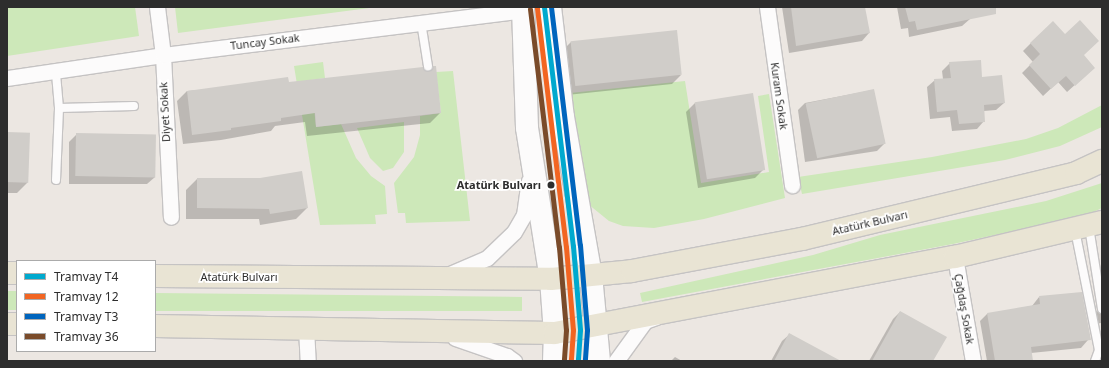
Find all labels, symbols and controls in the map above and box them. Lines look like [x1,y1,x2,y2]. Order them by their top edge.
street label: Tuncay Sokak [230,31,300,53]
street label: Kuram Sokak [768,61,790,131]
street label: Diyet Sokak [157,82,173,142]
place label: Atatürk Bulvarı [457,178,541,192]
marker: Atatürk Bulvarı [544,178,558,192]
street label: Atatürk Bulvarı [831,208,909,238]
legend [16,260,156,352]
text: Tramvay T4 [54,268,118,285]
street label: Atatürk Bulvarı [200,270,278,284]
street label: Çağdaş Sokak [951,273,977,345]
text: Tramvay 12 [54,288,119,305]
text: Tramvay T3 [54,308,118,325]
text: Tramvay 36 [54,328,119,345]

